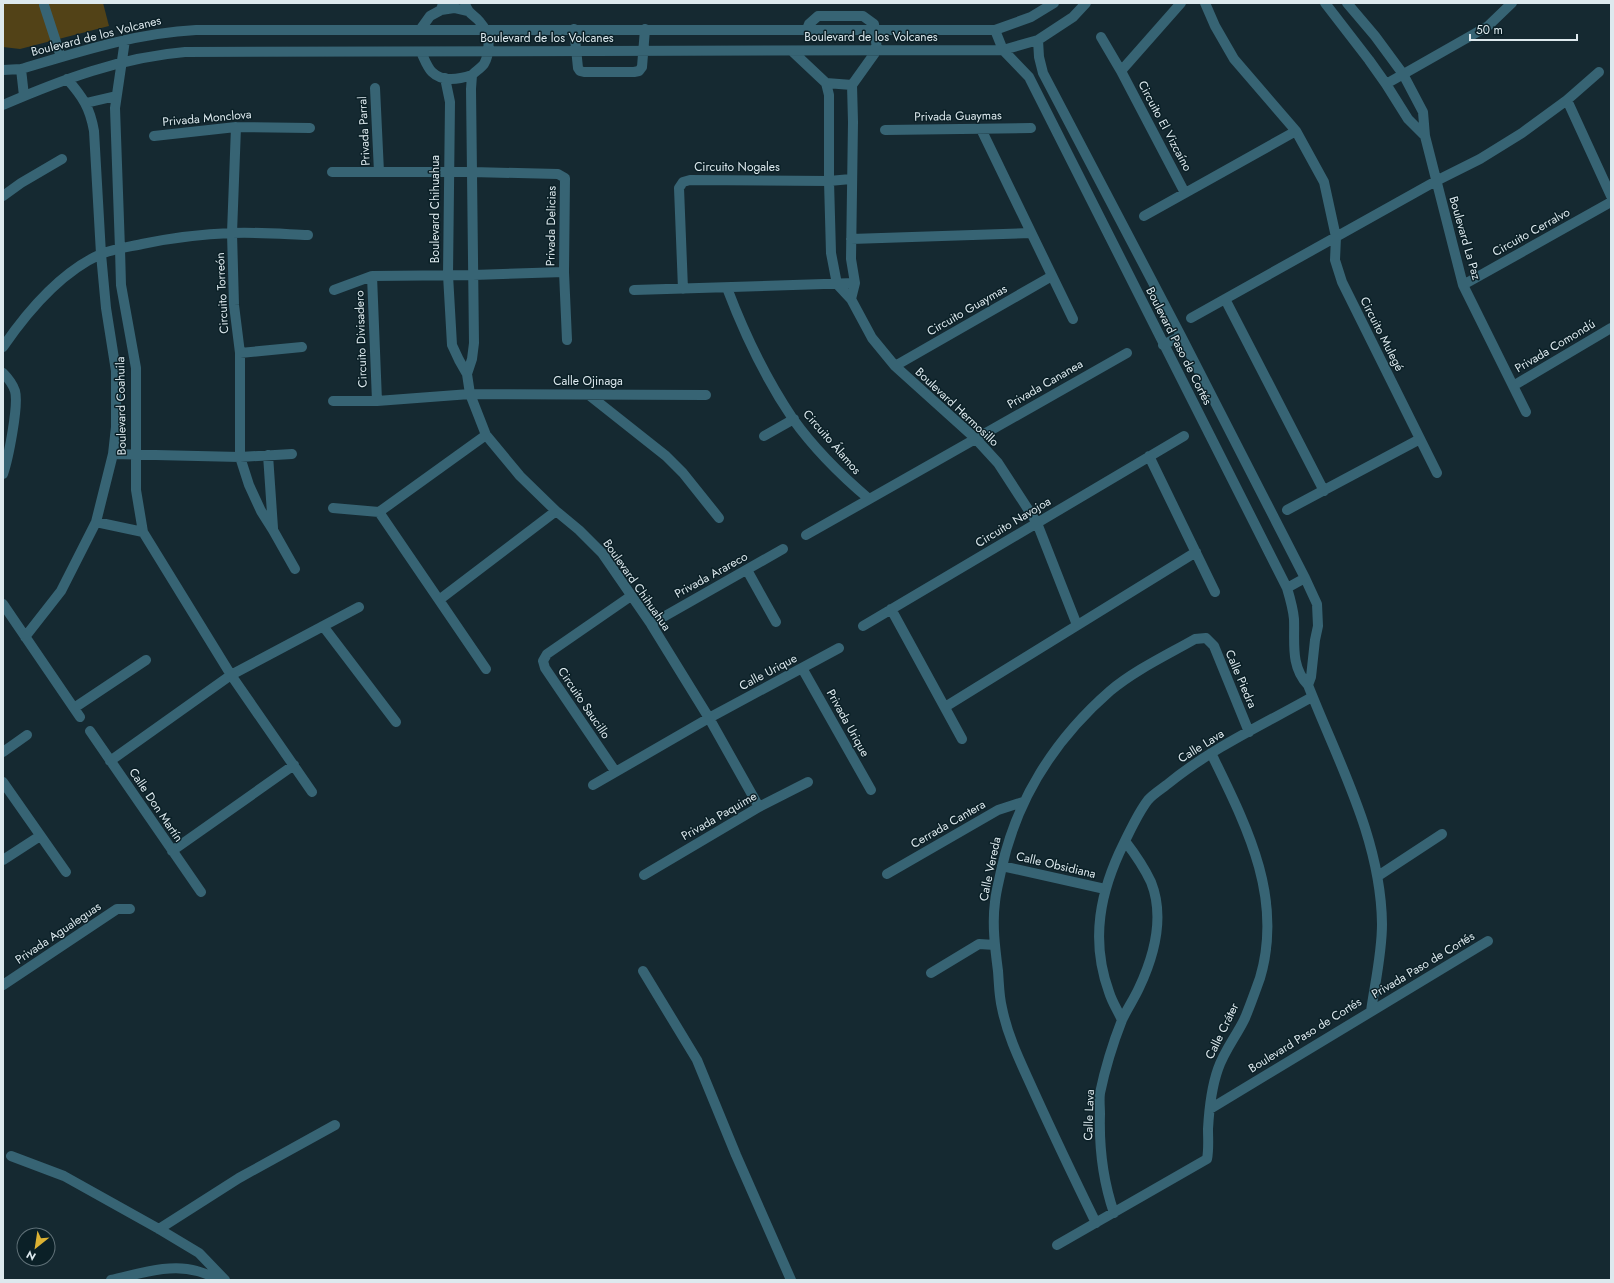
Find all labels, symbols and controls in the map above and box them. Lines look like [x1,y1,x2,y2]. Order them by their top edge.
street label: Boulevard de los Volcanes [29,11,163,61]
scale bar [1470,16,1577,42]
text: 50 m [1476,21,1503,39]
street label: Boulevard de los Volcanes [804,28,938,46]
street label: Boulevard de los Volcanes [480,29,614,47]
street label: Circuito El Vizcaíno [1134,77,1197,175]
street label: Privada Parral [353,96,375,166]
street label: Privada Monclova [162,105,252,131]
street label: Privada Guaymas [914,106,1002,126]
street label: Boulevard Chihuahua [426,155,444,263]
street label: Circuito Nogales [694,158,780,176]
street label: Privada Delicias [541,185,561,266]
street label: Boulevard La Paz [1444,194,1486,282]
street label: Circuito Cerralvo [1489,203,1573,261]
street label: Circuito Torreón [211,252,233,334]
street label: Circuito Guaymas [924,280,1011,340]
street label: Boulevard Paso de Cortés [1141,284,1217,408]
street label: Circuito Divisadero [350,290,372,388]
street label: Circuito Mulegé [1355,294,1409,374]
street label: Privada Comondú [1511,315,1599,377]
street label: Privada Cananea [1004,355,1087,413]
street label: Boulevard Coahuila [111,356,131,456]
street label: Boulevard Hermosillo [911,363,1003,451]
street label: Calle Ojinaga [553,372,623,390]
street label: Circuito Álamos [799,406,865,478]
street label: Circuito Navojoa [972,492,1054,552]
street label: Boulevard Chihuahua [599,535,676,635]
street label: Privada Arareco [671,547,751,603]
street label: Calle Piedra [1221,647,1261,711]
street label: Calle Urique [736,649,800,695]
street label: Circuito Saucillo [553,664,615,743]
street label: Privada Urique [822,686,874,760]
street label: Calle Lava [1174,725,1228,767]
street label: Calle Don Martín [125,764,187,846]
street label: Privada Paquime [678,787,760,845]
street label: Cerrada Cantera [907,795,989,853]
street label: Calle Vereda [974,835,1006,903]
street label: Calle Obsidiana [1014,847,1098,883]
street label: Privada Agualeguas [11,897,105,969]
street label: Privada Paso de Cortés [1368,927,1478,1003]
street label: Boulevard Paso de Cortés [1245,993,1365,1077]
street label: Calle Cráter [1201,999,1244,1062]
street label: Calle Lava [1079,1089,1099,1141]
north arrow [16,1227,56,1267]
text: N [23,1247,39,1265]

